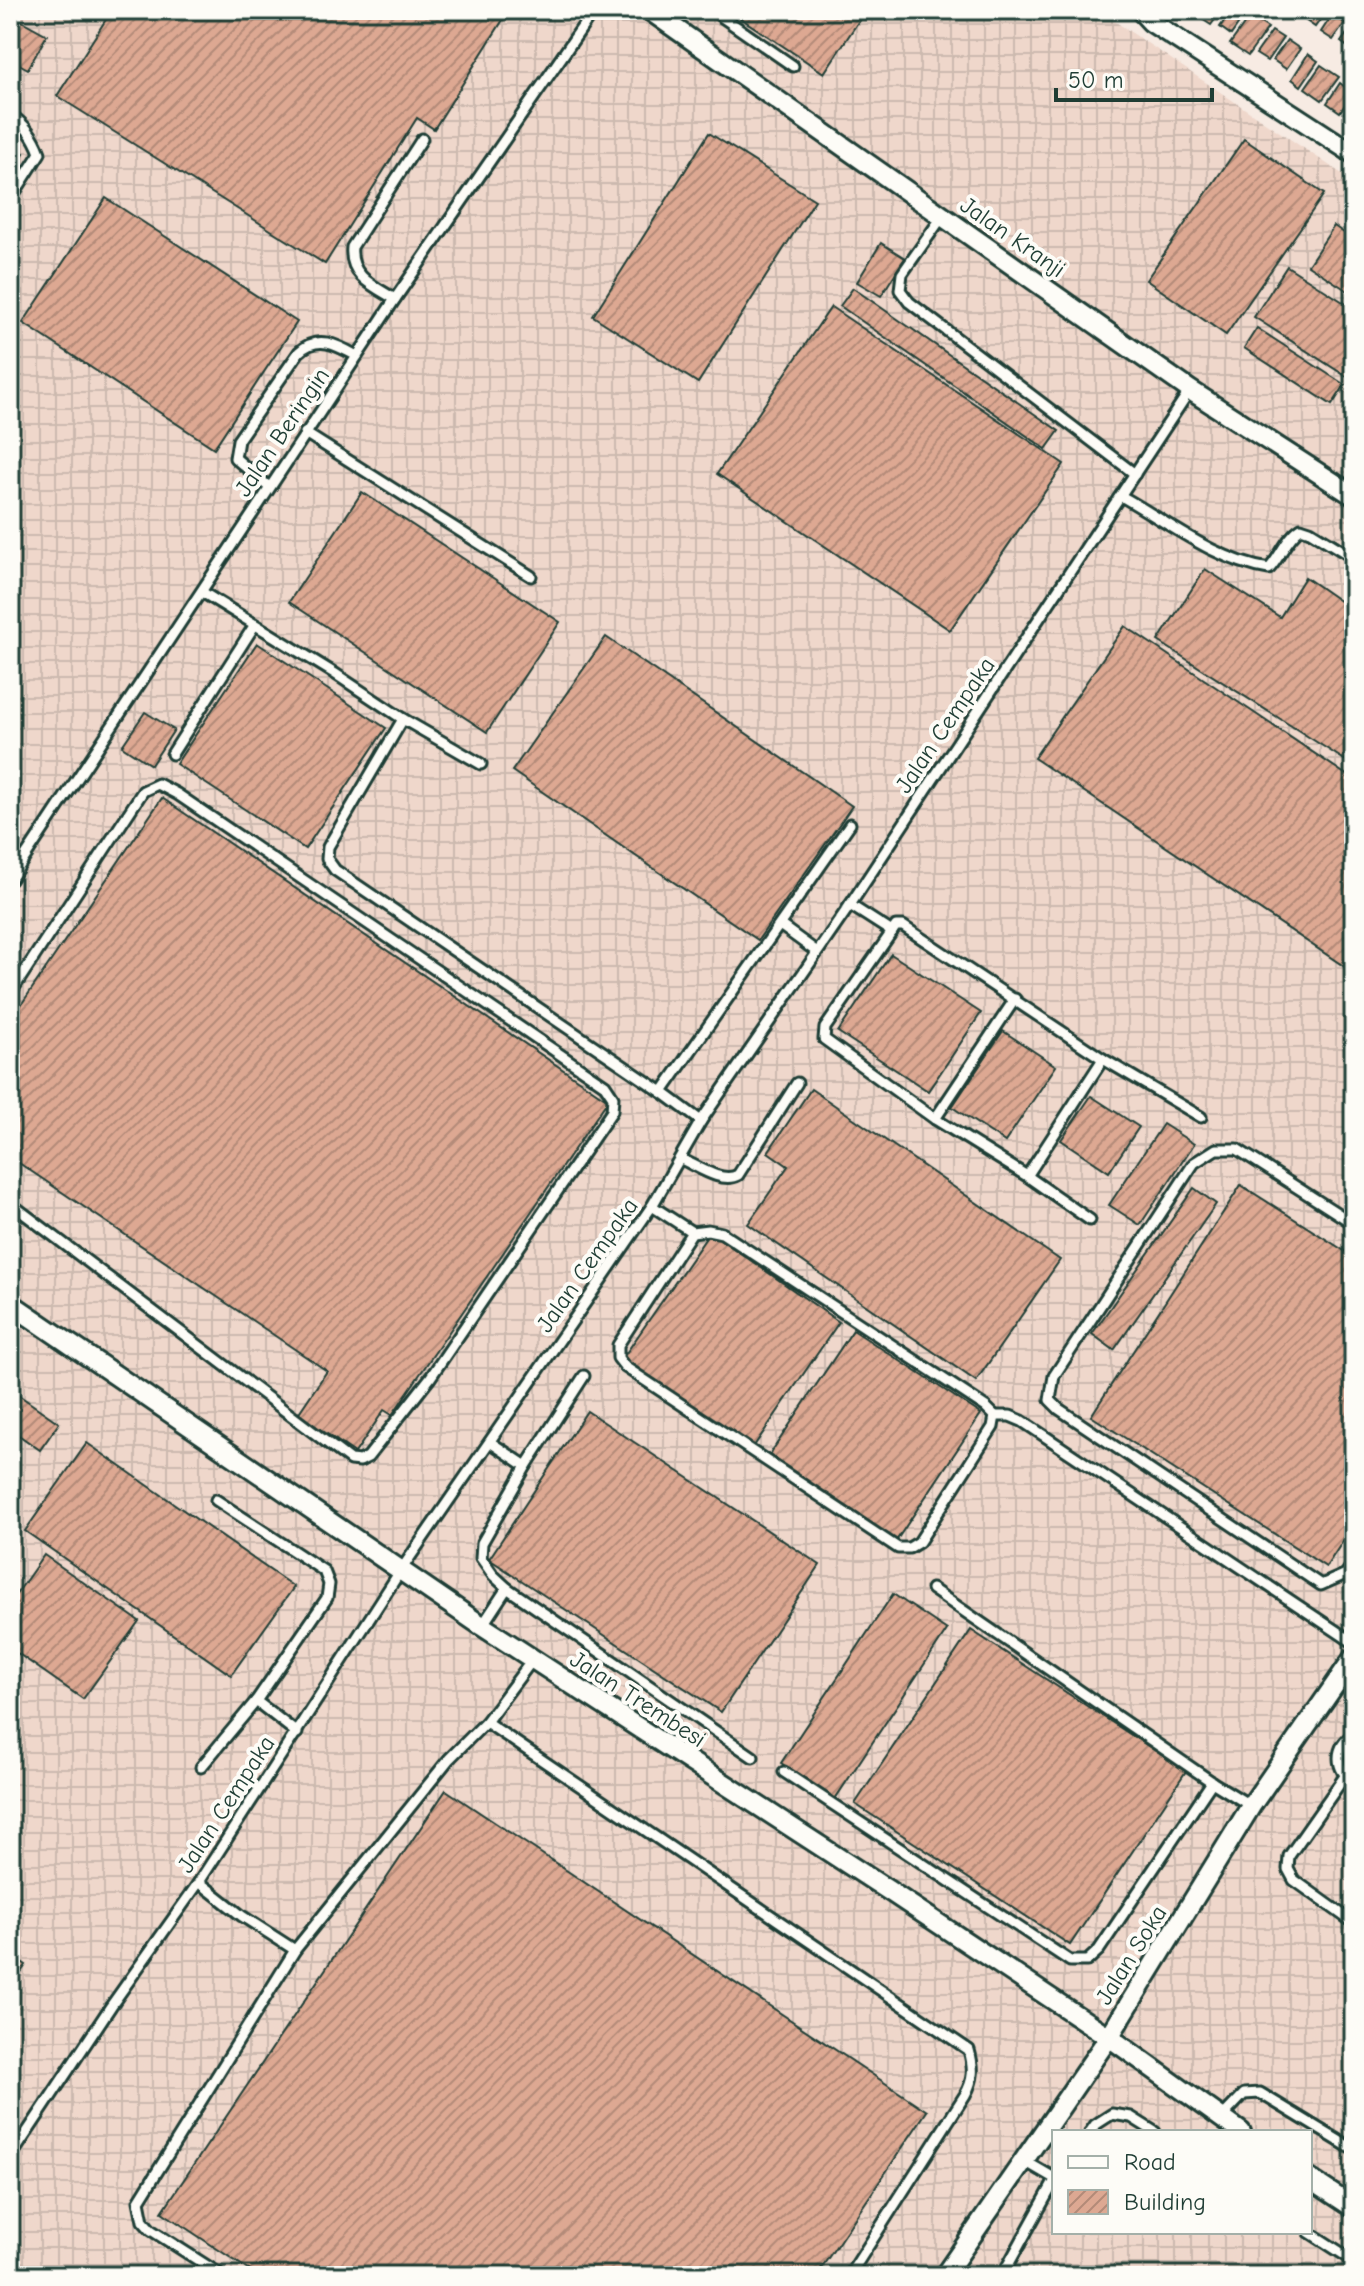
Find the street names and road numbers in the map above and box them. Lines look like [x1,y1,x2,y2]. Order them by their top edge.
street label: Jalan Kranji [955,191,1071,283]
street label: Jalan Beringin [229,362,335,502]
street label: Jalan Cempaka [889,652,1001,798]
street label: Jalan Cempaka [530,1192,644,1338]
street label: Jalan Trembesi [565,1645,711,1753]
street label: Jalan Cempaka [171,1730,281,1878]
street label: Jalan Soka [1090,1900,1172,2010]

